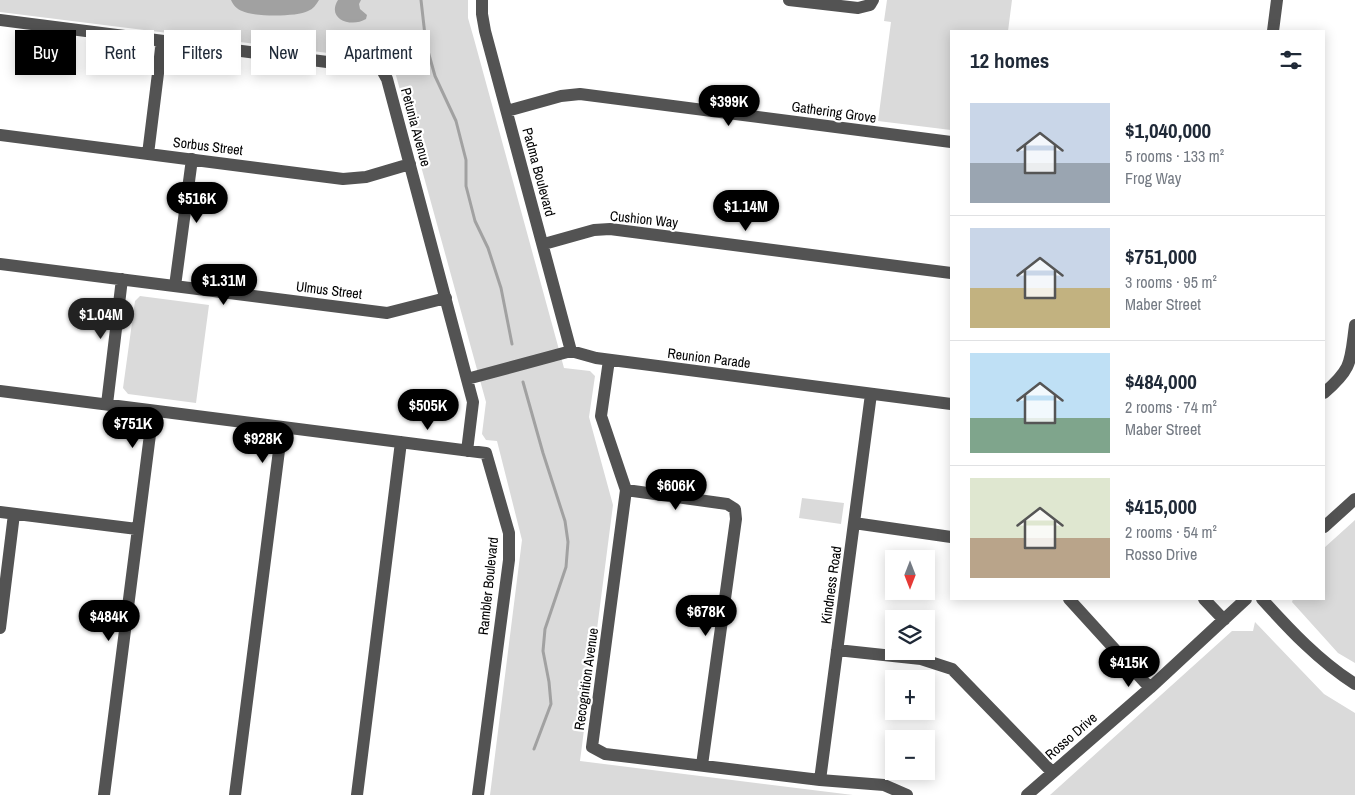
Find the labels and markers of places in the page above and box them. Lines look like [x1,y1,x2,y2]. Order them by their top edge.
pin: $399K [694,84,764,127]
pin: $516K [162,182,232,224]
pin: $1.14M [705,190,787,232]
pin: $1.31M [183,264,265,306]
pin: $1.04M [60,298,142,340]
pin: $505K [393,388,463,431]
pin: $751K [98,406,168,449]
pin: $928K [228,422,298,464]
pin: $606K [641,468,711,511]
pin: $678K [671,594,741,637]
pin: $484K [74,600,144,642]
pin: $415K [1094,646,1164,688]

